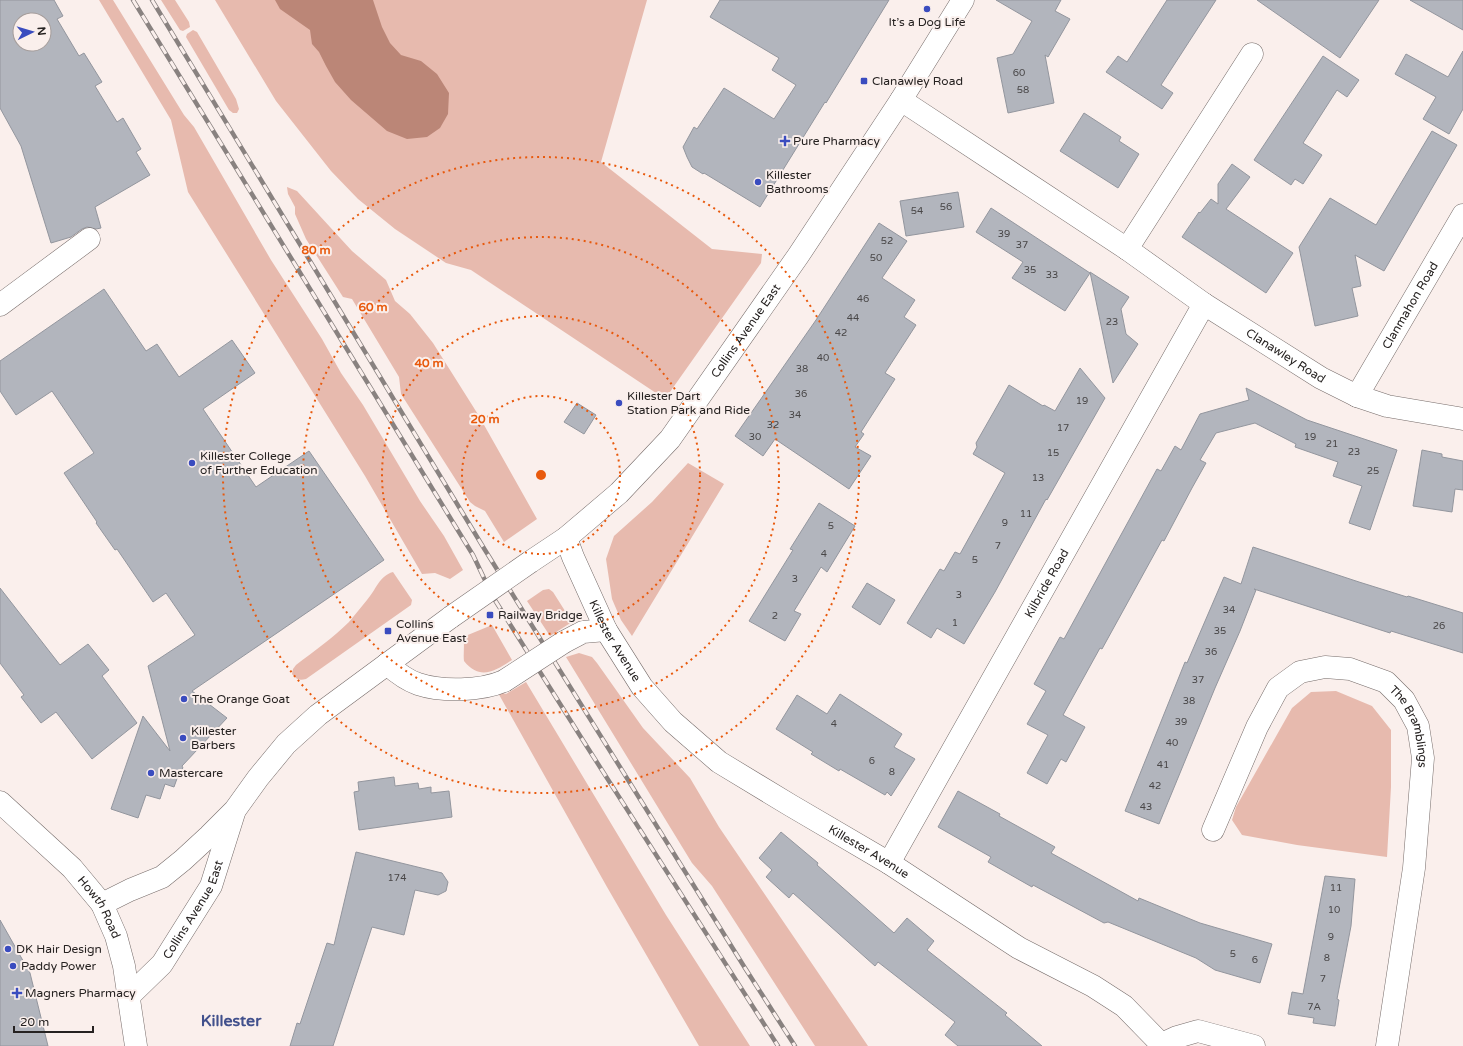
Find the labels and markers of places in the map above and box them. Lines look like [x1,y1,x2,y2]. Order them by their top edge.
marker: It’s a Dog Life [922,4,932,14]
place label: It’s a Dog Life [889,15,966,29]
place label: Clanawley Road [872,74,963,88]
marker: Clanawley Road [859,76,869,86]
place label: Pure Pharmacy [793,134,880,148]
marker: Pure Pharmacy [780,136,790,146]
place label: Killester Bathrooms [766,168,829,196]
marker: Killester Bathrooms [753,177,763,187]
place label: Killester Dart Station Park and Ride [627,389,750,417]
marker: Killester Dart Station Park and Ride [614,398,624,408]
place label: Killester College of Further Education [200,449,318,477]
marker: Killester College of Further Education [187,458,197,468]
centre of rings [534,468,548,482]
place label: Railway Bridge [498,608,583,622]
marker: Railway Bridge [485,610,495,620]
place label: Collins Avenue East [396,617,467,645]
marker: Collins Avenue East [383,626,393,636]
place label: The Orange Goat [192,692,290,706]
marker: The Orange Goat [179,694,189,704]
place label: Killester Barbers [191,724,237,752]
marker: Killester Barbers [178,733,188,743]
place label: Mastercare [159,766,223,780]
marker: Mastercare [146,768,156,778]
place label: DK Hair Design [16,942,102,956]
marker: DK Hair Design [3,944,13,954]
place label: Paddy Power [21,959,97,973]
marker: Paddy Power [8,961,18,971]
place label: Magners Pharmacy [25,986,136,1000]
marker: Magners Pharmacy [12,988,22,998]

